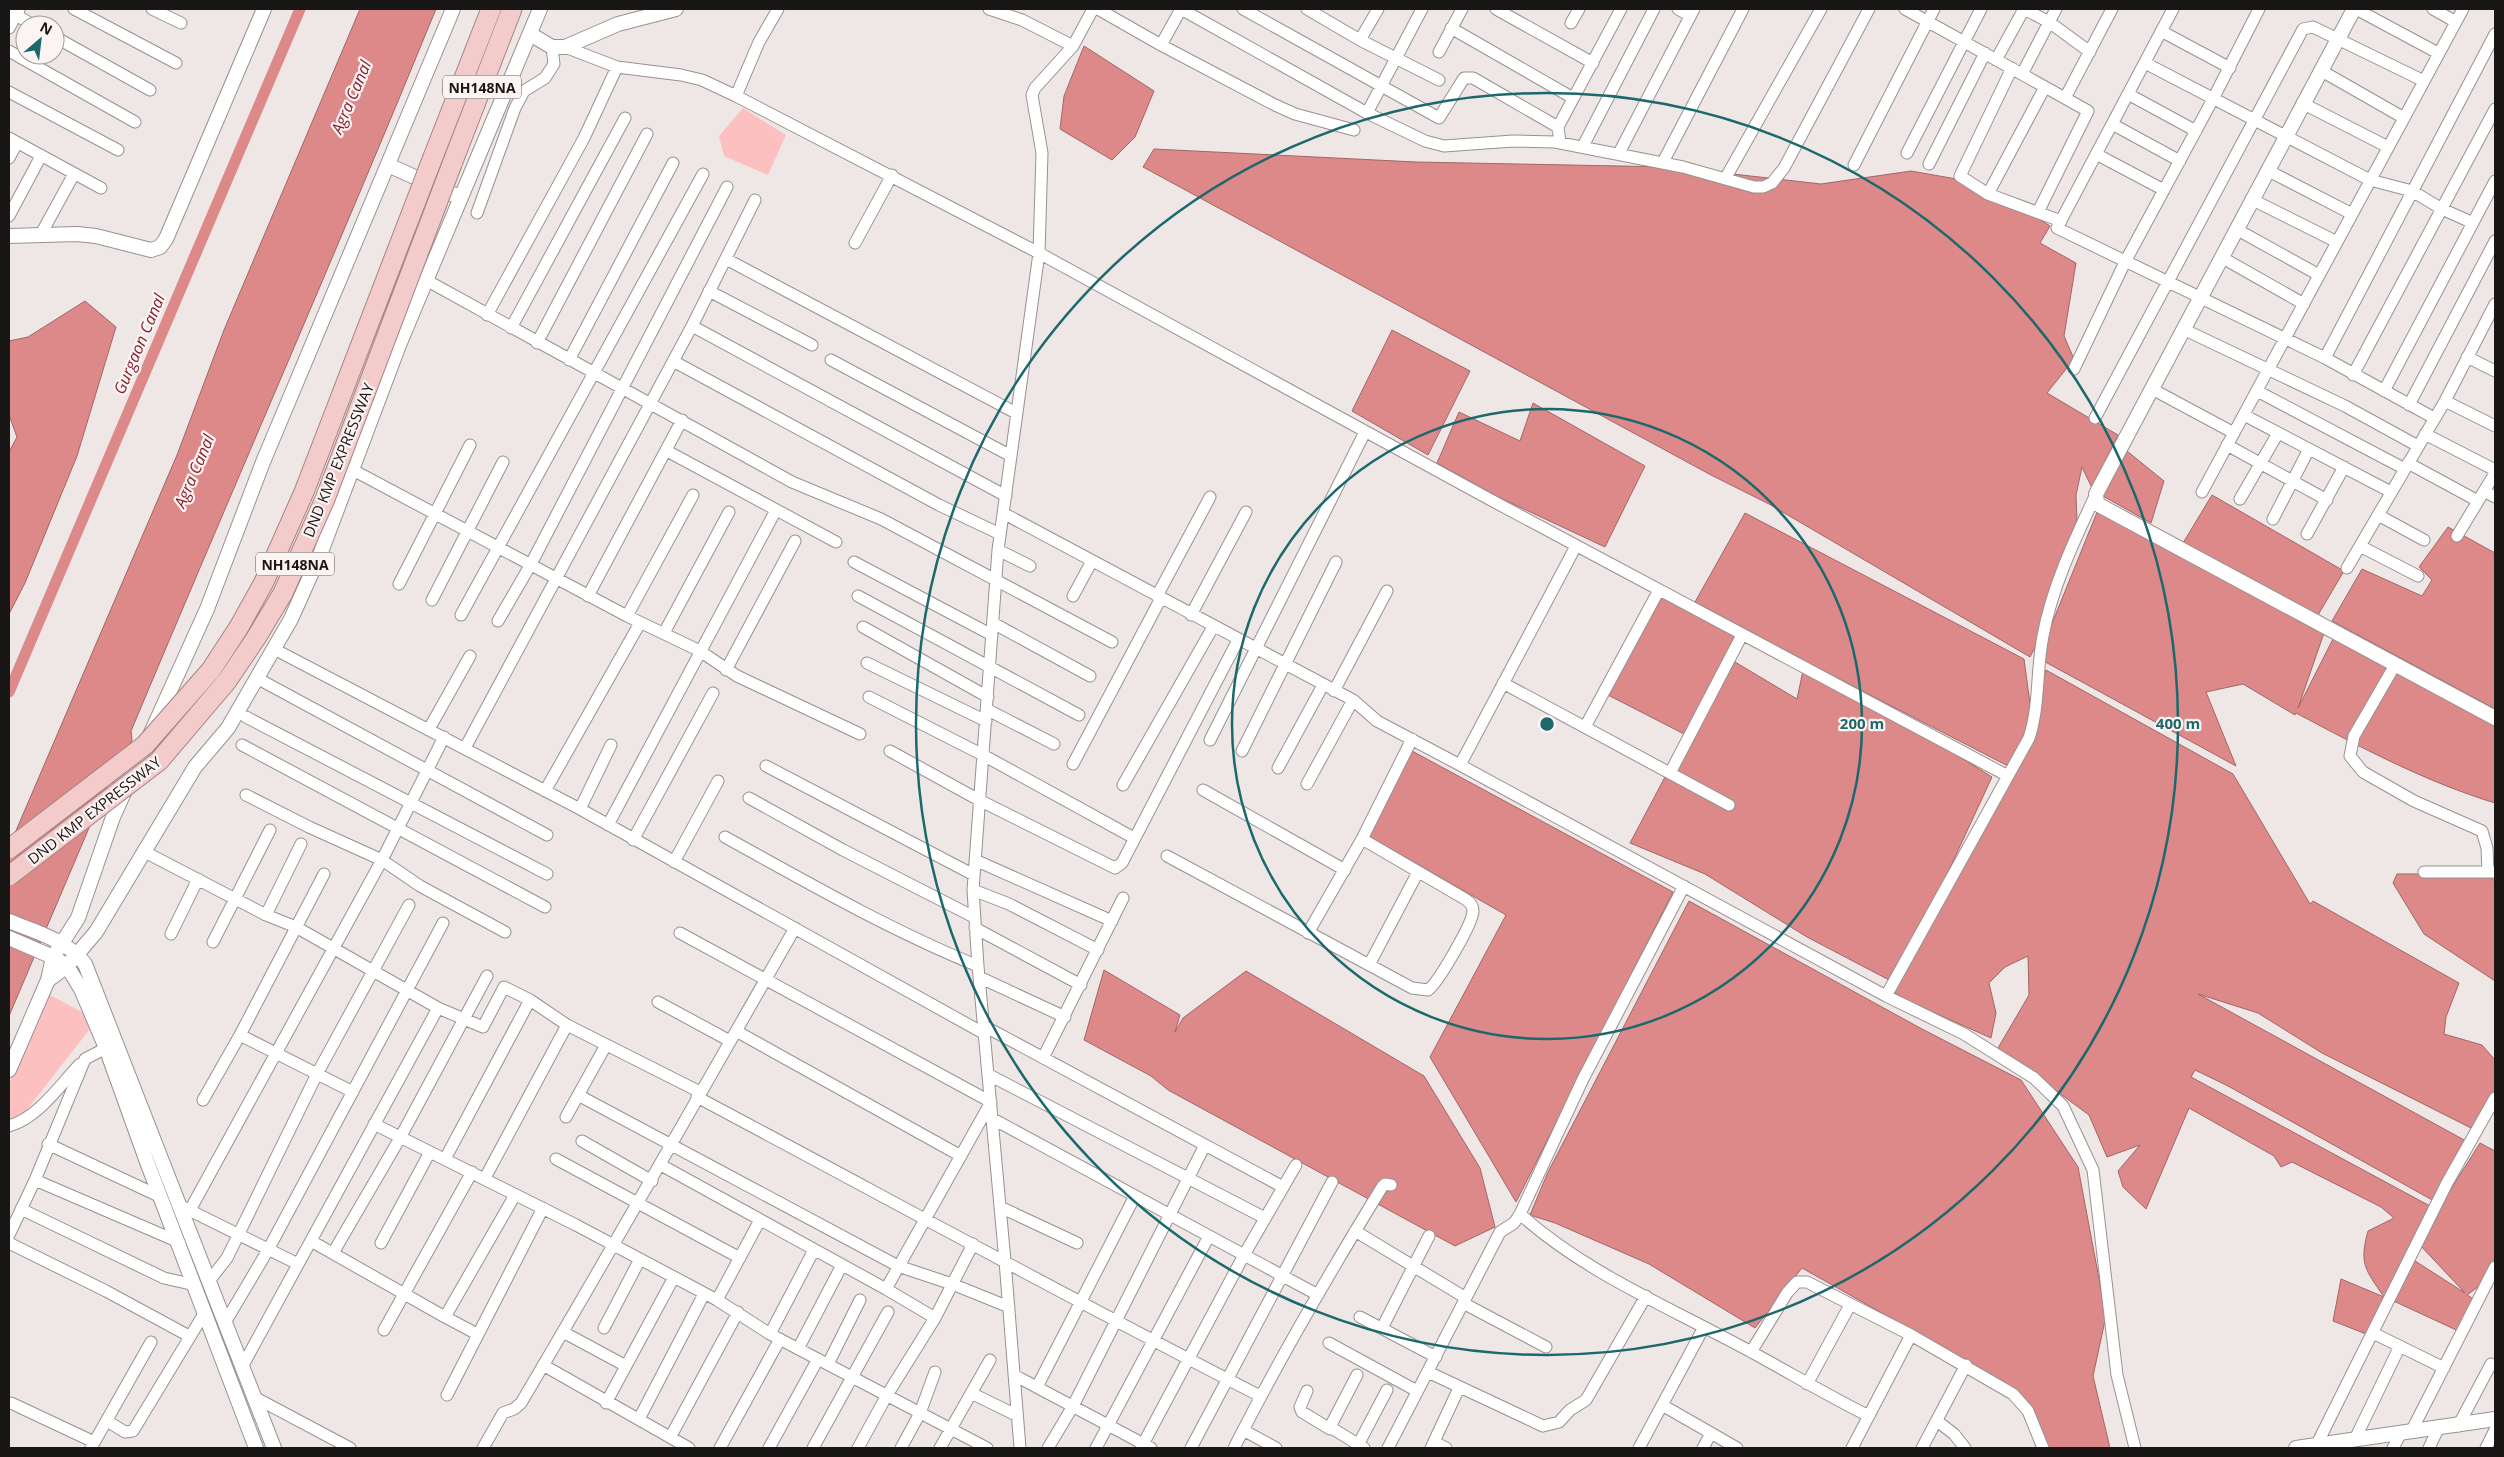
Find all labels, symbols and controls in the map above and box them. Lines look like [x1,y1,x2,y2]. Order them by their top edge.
north arrow [15,15,65,65]
text: N [37,17,56,39]
water label: Agra Canal [325,56,377,138]
road number: NH148NA [443,75,521,98]
water label: Gurgaon Canal [108,290,170,398]
street label: DND KMP EXPRESSWAY [298,379,378,540]
water label: Agra Canal [168,430,220,512]
road number: NH148NA [256,552,334,576]
text: 200 m [1840,713,1884,733]
text: 400 m [2156,713,2200,733]
centre of rings [1538,715,1556,733]
street label: DND KMP EXPRESSWAY [23,751,165,868]

